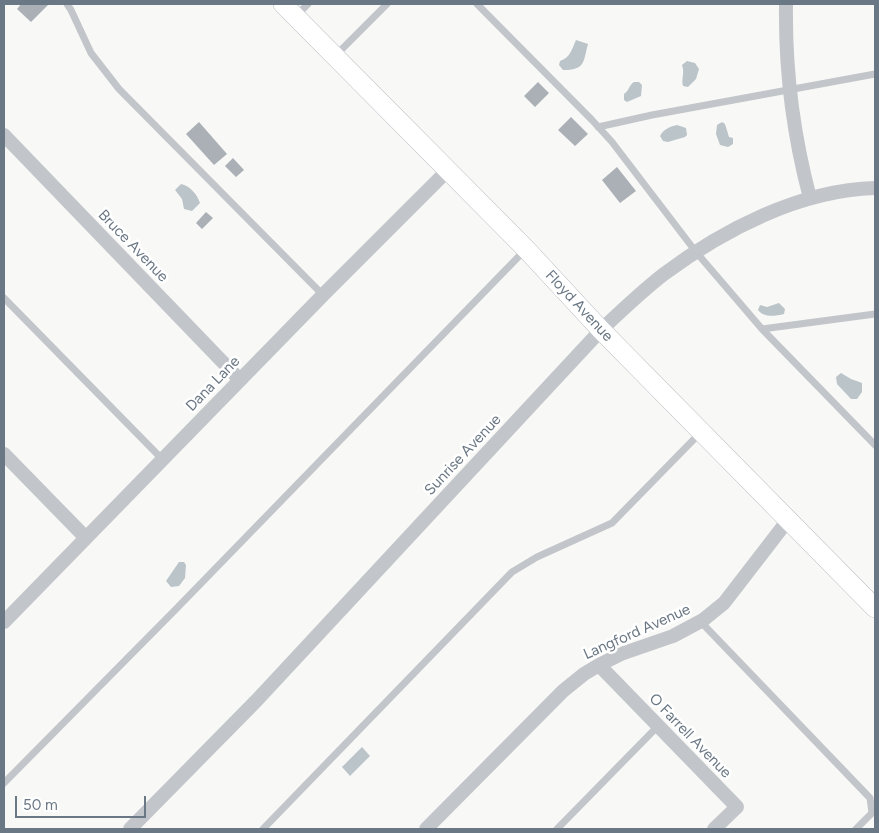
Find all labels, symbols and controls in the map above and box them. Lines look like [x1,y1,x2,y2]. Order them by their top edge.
street label: Bruce Avenue [94,206,172,286]
street label: Floyd Avenue [541,267,617,345]
street label: Dana Lane [182,353,244,415]
street label: Sunrise Avenue [421,411,505,499]
street label: Langford Avenue [581,600,693,664]
street label: O Farrell Avenue [645,690,735,782]
scale bar [18,786,149,818]
text: 50 m [23,796,58,814]

